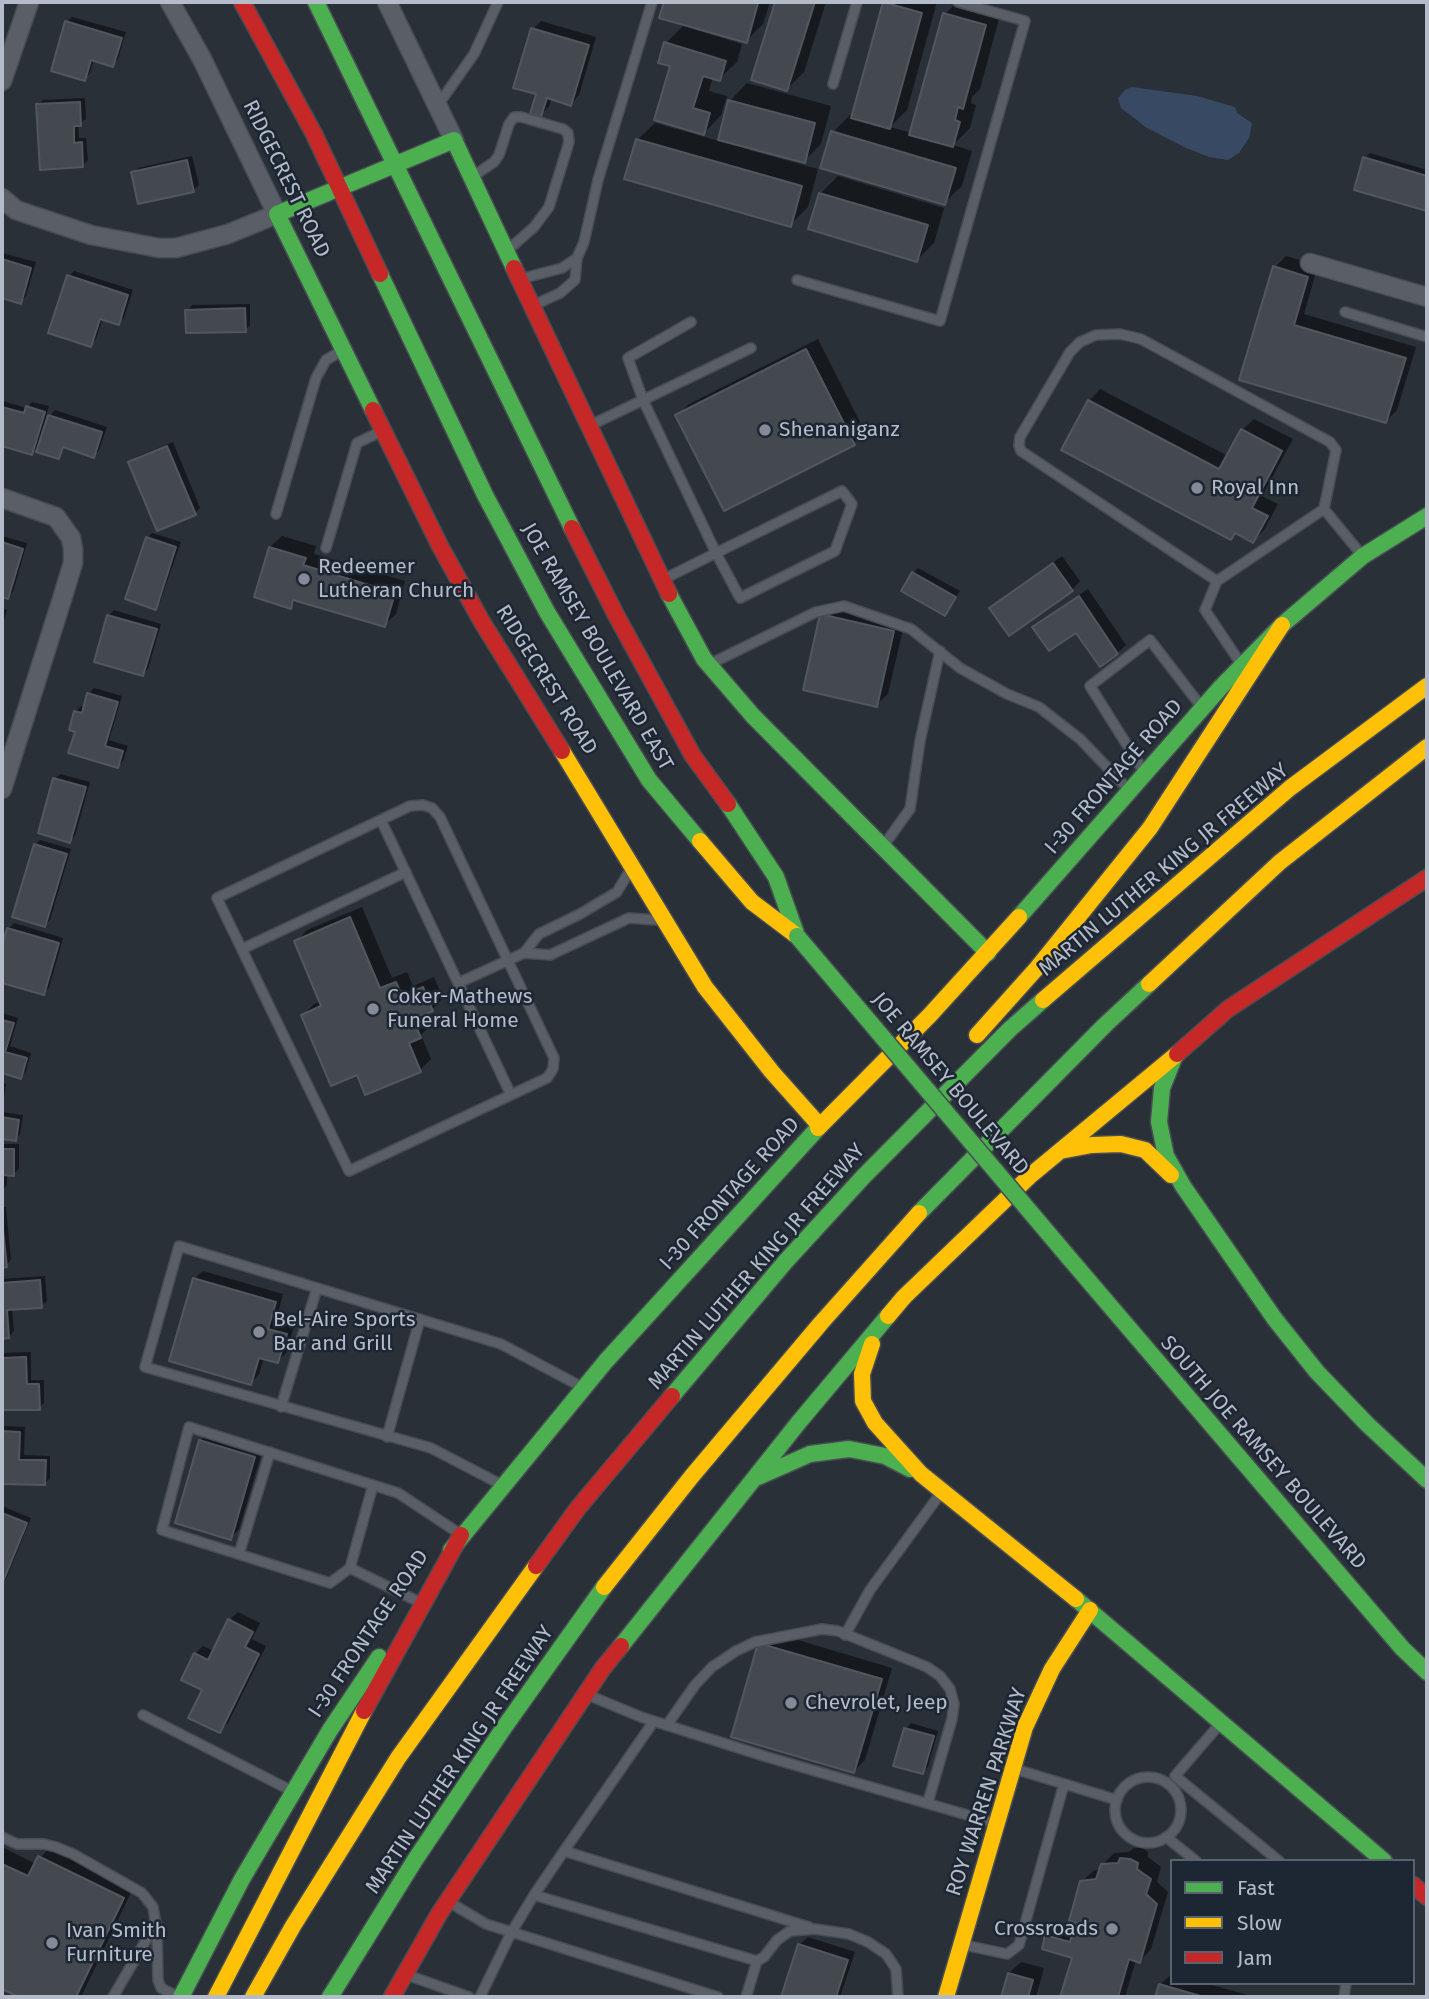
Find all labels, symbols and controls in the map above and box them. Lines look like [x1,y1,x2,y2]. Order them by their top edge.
street label: RIDGECREST ROAD [237,96,335,262]
place label: Shenaniganz [779,417,900,443]
marker: Shenaniganz [757,422,773,438]
place label: Royal Inn [1211,475,1299,501]
marker: Royal Inn [1189,480,1205,496]
street label: JOE RAMSEY BOULEVARD EAST [516,519,678,775]
place label: Redeemer Lutheran Church [318,554,474,604]
marker: Redeemer Lutheran Church [296,571,312,587]
street label: RIDGECREST ROAD [490,600,602,760]
street label: I-30 FRONTAGE ROAD [1040,694,1188,860]
street label: MARTIN LUTHER KING JR FREEWAY [1034,758,1294,982]
place label: Coker-Mathews Funeral Home [387,984,532,1034]
street label: JOE RAMSEY BOULEVARD [866,988,1034,1180]
marker: Coker-Mathews Funeral Home [365,1001,381,1017]
street label: I-30 FRONTAGE ROAD [655,1112,805,1276]
street label: MARTIN LUTHER KING JR FREEWAY [643,1139,871,1395]
place label: Bel-Aire Sports Bar and Grill [273,1307,416,1357]
marker: Bel-Aire Sports Bar and Grill [251,1324,267,1340]
street label: SOUTH JOE RAMSEY BOULEVARD [1155,1331,1371,1575]
street label: I-30 FRONTAGE ROAD [303,1545,435,1723]
street label: MARTIN LUTHER KING JR FREEWAY [361,1621,559,1899]
street label: ROY WARREN PARKWAY [941,1685,1033,1899]
place label: Chevrolet, Jeep [805,1690,948,1716]
marker: Chevrolet, Jeep [783,1695,799,1711]
legend [1170,1859,1415,1985]
text: Fast [1237,1875,1275,1901]
text: Slow [1237,1910,1282,1936]
place label: Crossroads [994,1916,1098,1942]
place label: Ivan Smith Furniture [66,1918,167,1968]
marker: Crossroads [1104,1921,1120,1937]
marker: Ivan Smith Furniture [44,1935,60,1951]
text: Jam [1237,1945,1273,1971]

